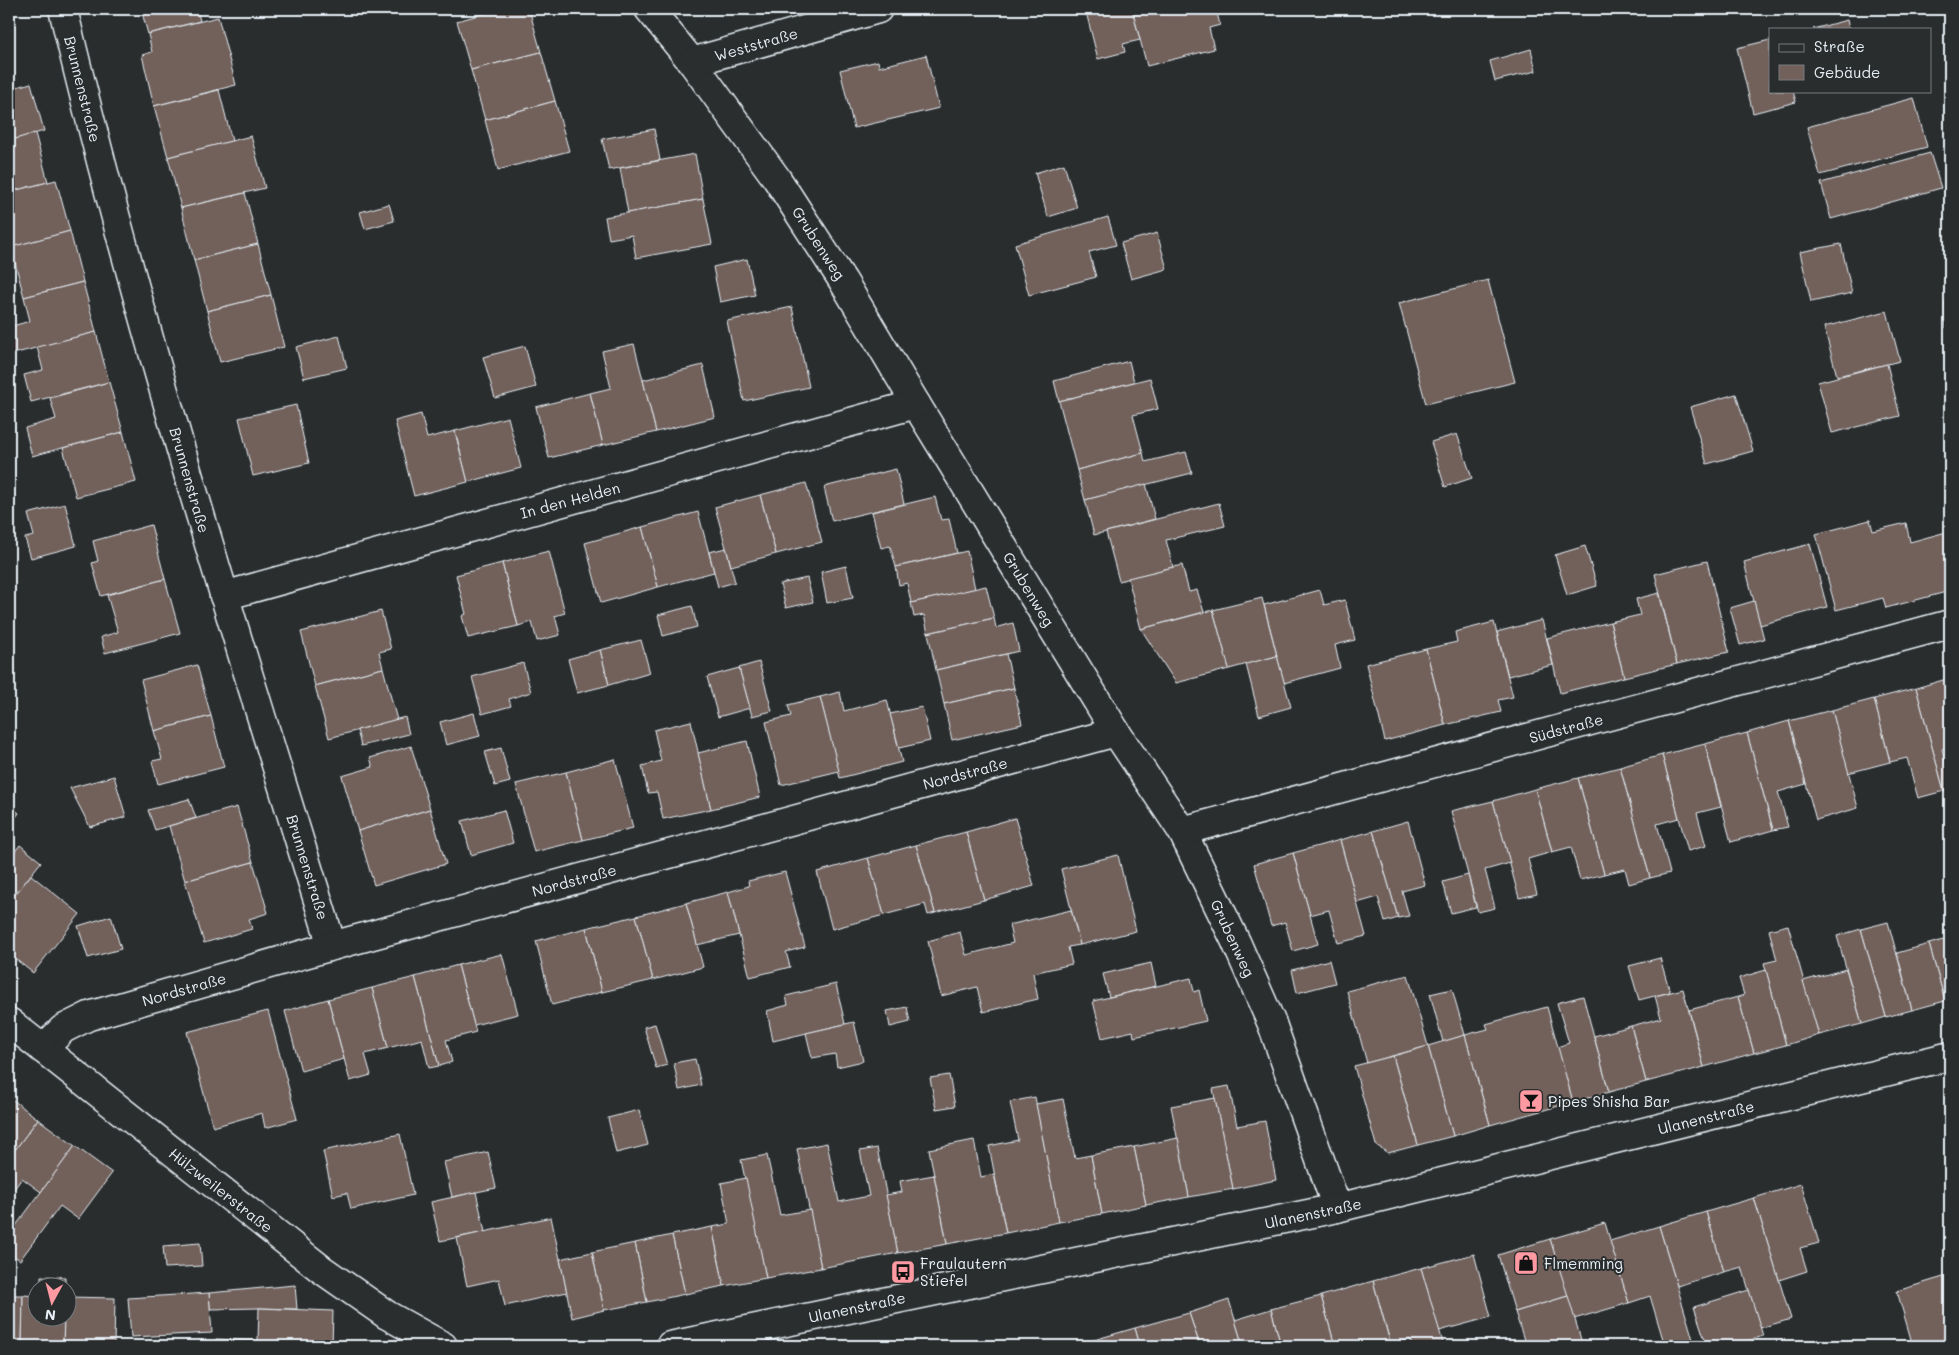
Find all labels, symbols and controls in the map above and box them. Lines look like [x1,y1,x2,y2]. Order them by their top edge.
street label: Weststraße [712,23,800,65]
legend [1769,28,1932,92]
street label: Brunnenstraße [60,34,106,144]
text: Straße [1814,36,1865,56]
text: Gebäude [1814,62,1880,82]
street label: Grubenweg [788,202,850,284]
street label: Brunnenstraße [165,425,215,535]
street label: In den Helden [518,477,622,523]
street label: Grubenweg [999,548,1059,630]
street label: Südstraße [1527,709,1605,747]
street label: Nordstraße [921,752,1009,794]
street label: Brunnenstraße [283,812,333,922]
street label: Nordstraße [530,859,618,901]
street label: Grubenweg [1206,896,1260,980]
street label: Nordstraße [140,967,228,1011]
bar icon: Pipes Shisha Bar [1518,1088,1544,1114]
place label: Pipes Shisha Bar [1548,1091,1670,1111]
street label: Ulanenstraße [1656,1095,1756,1139]
street label: Hülzweilerstraße [165,1143,277,1237]
street label: Ulanenstraße [1263,1193,1363,1233]
shop icon: Flmemming [1513,1250,1539,1276]
place label: Fraulautern Stiefel [920,1253,1007,1290]
place label: Flmemming [1544,1253,1623,1273]
bus stop icon: Fraulautern Stiefel [890,1259,916,1285]
north arrow [28,1278,78,1328]
street label: Ulanenstraße [807,1287,907,1327]
text: N [44,1305,57,1325]

